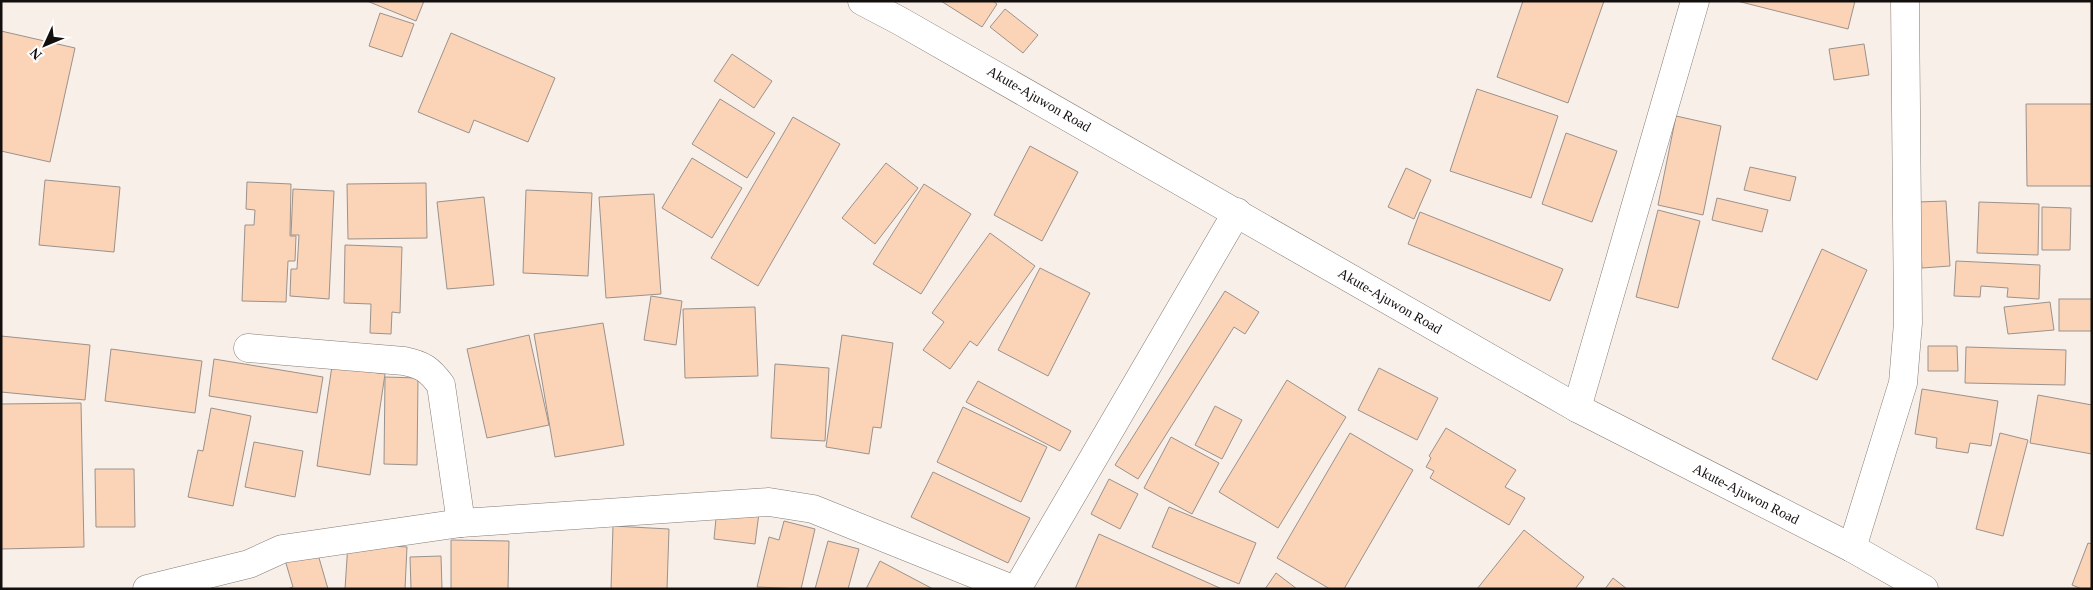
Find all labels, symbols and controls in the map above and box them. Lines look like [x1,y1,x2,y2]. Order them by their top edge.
north arrow [20,20,70,70]
text: N [27,45,45,63]
street label: Akute-Ajuwon Road [985,63,1093,135]
street label: Akute-Ajuwon Road [1336,265,1444,337]
street label: Akute-Ajuwon Road [1690,461,1802,527]

